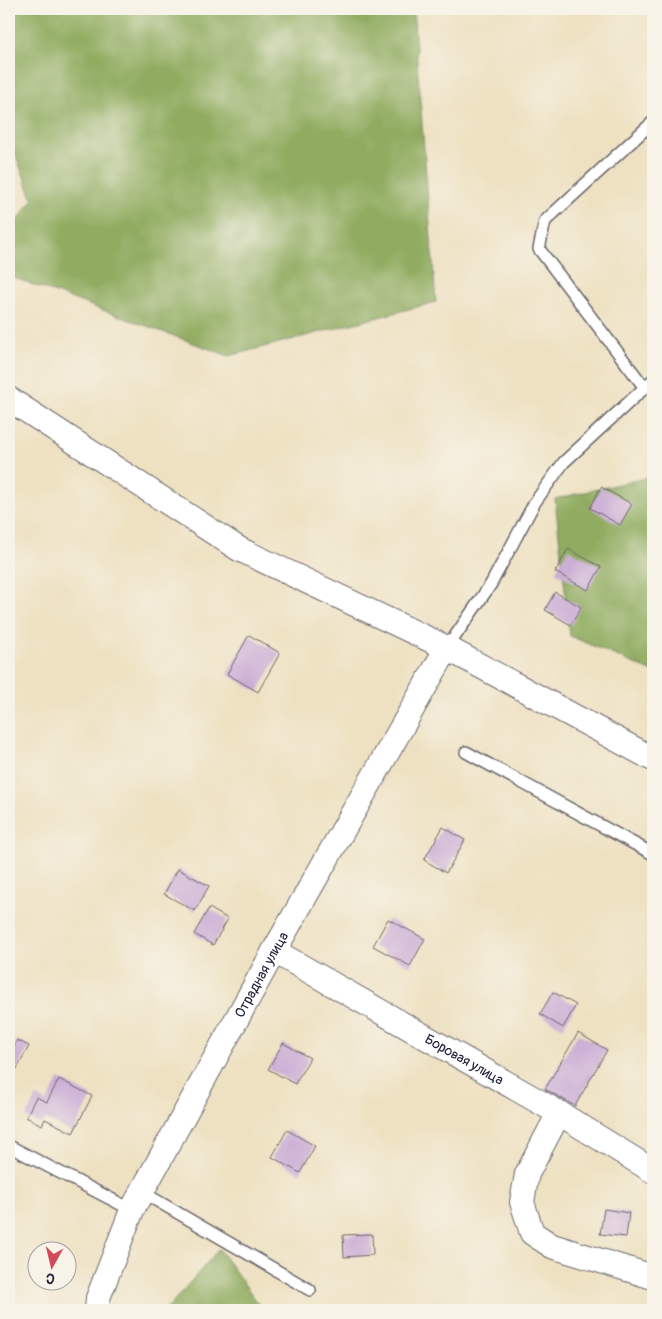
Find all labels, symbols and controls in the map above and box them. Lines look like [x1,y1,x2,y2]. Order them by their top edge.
street label: Отрадная улица [231,929,292,1020]
street label: Боровая улица [422,1030,507,1088]
north arrow [28,1242,78,1292]
text: С [44,1269,56,1287]

